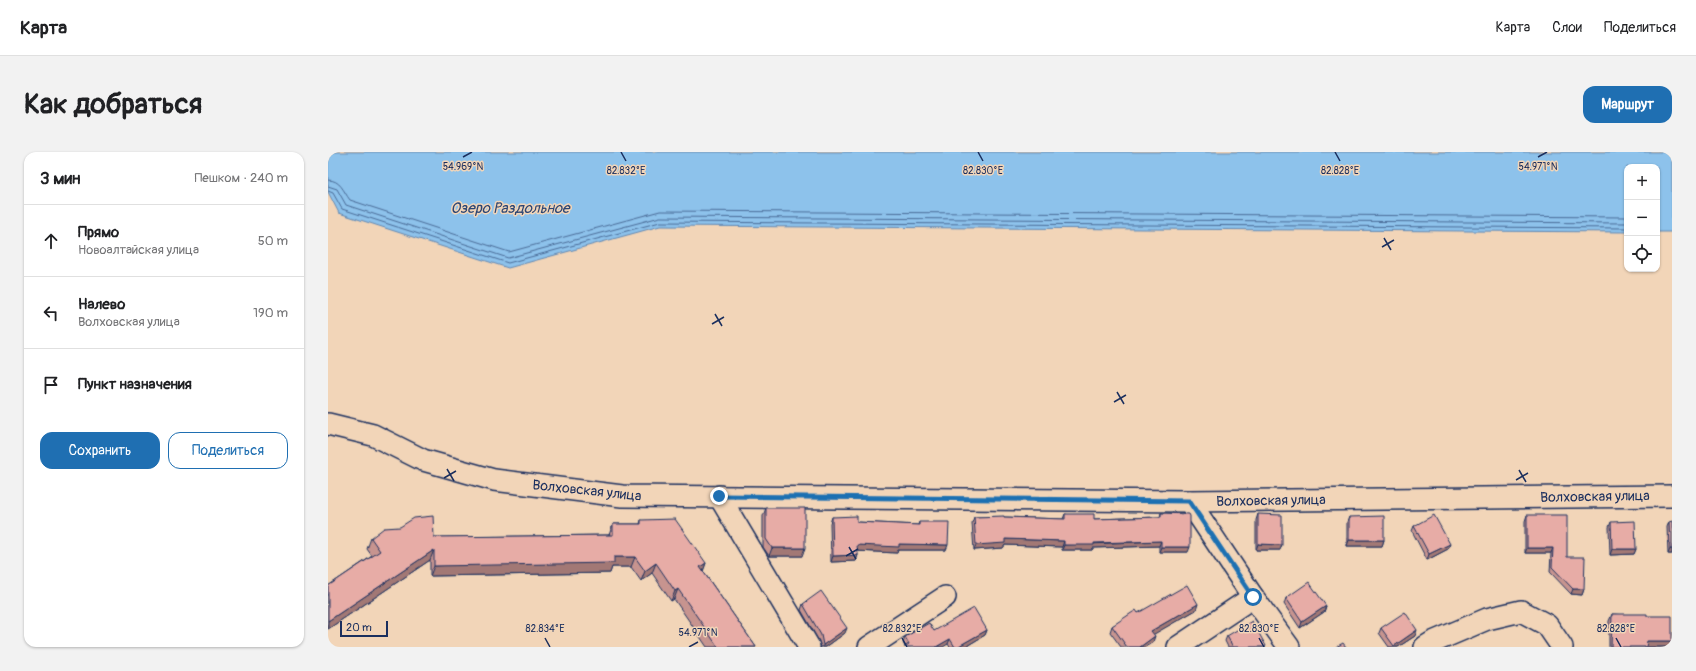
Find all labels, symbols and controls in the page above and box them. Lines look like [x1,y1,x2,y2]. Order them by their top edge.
text: Карта [20,16,67,40]
text: Карта [1496,19,1530,36]
text: Слои [1552,19,1582,36]
text: Поделиться [1604,19,1676,36]
button: Маршрут [1583,86,1672,123]
text: Как добраться [24,87,202,122]
text: 54.969°N [443,161,484,173]
text: 54.971°N [1519,161,1558,173]
map controls [1624,164,1660,272]
button: + [1624,164,1660,200]
text: 82.832°E [607,165,645,177]
text: 82.830°E [963,165,1003,177]
text: 82.828°E [1321,165,1359,177]
text: 3 мин [40,168,80,189]
text: Пешком · 240 m [194,170,288,186]
water label: Озеро Раздольное [451,199,571,218]
button: − [1624,200,1660,236]
text: Прямо [78,223,119,242]
icon: ahead [40,230,62,252]
text: 50 m [258,233,288,249]
button: locate [1624,236,1660,272]
text: Новоалтайская улица [78,242,199,258]
text: Налево [78,295,125,314]
icon: left [40,302,62,324]
text: 190 m [253,305,288,321]
text: Волховская улица [78,314,180,330]
icon: arrive [40,374,62,396]
text: Пункт назначения [78,375,192,394]
button: Сохранить [40,432,160,469]
button: Поделиться [168,432,288,469]
street label: Волховская улица [532,476,642,505]
route end [710,487,728,505]
street label: Волховская улица [1540,487,1650,506]
street label: Волховская улица [1216,491,1326,510]
route start [1244,588,1262,606]
scale bar [340,619,388,638]
text: 20 m [346,621,372,634]
text: 82.834°E [526,623,564,635]
text: 82.832°E [883,623,921,635]
text: 82.830°E [1239,623,1279,635]
text: 82.828°E [1597,623,1635,635]
text: 54.971°N [679,627,718,639]

